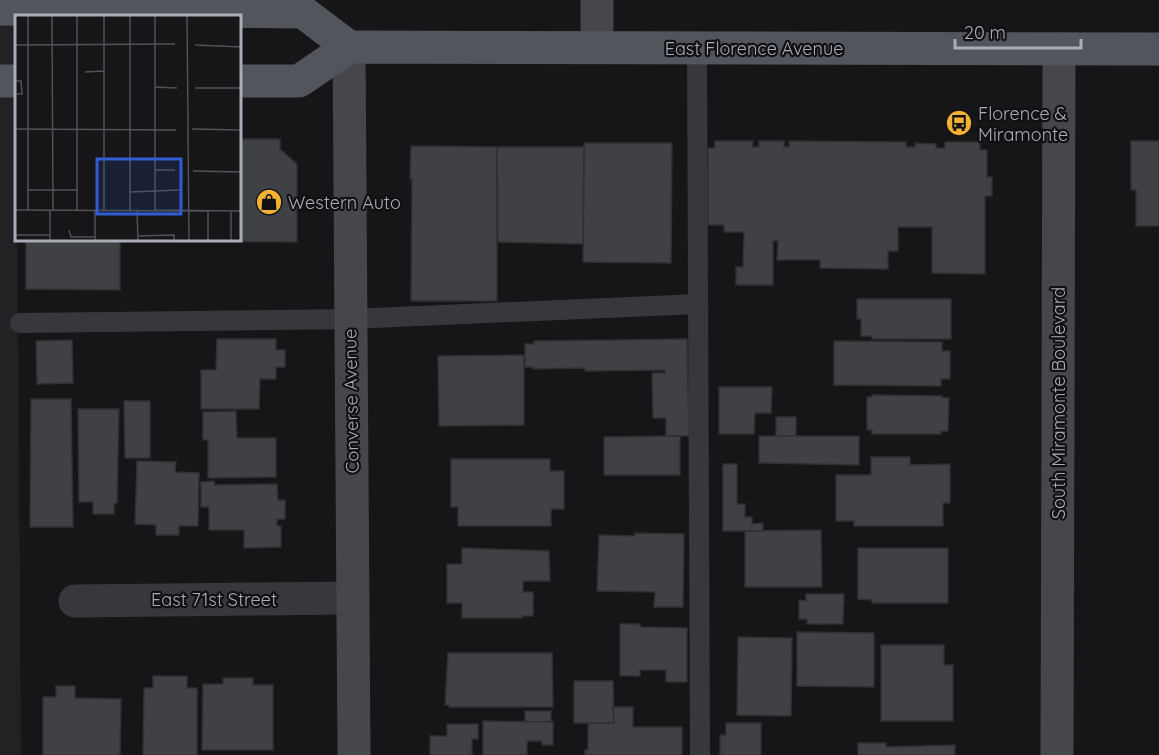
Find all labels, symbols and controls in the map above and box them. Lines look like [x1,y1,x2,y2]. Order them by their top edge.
scale bar [955,12,1081,50]
inset map [15,15,242,242]
text: 20 m [964,21,1006,44]
street label: East Florence Avenue [665,37,843,60]
place label: Florence & Miramonte [978,102,1068,146]
bus stop icon: Florence & Miramonte [944,108,974,138]
shop icon: Western Auto [254,187,284,217]
place label: Western Auto [288,191,401,214]
street label: South Miramonte Boulevard [1047,287,1070,519]
street label: Converse Avenue [338,329,364,473]
street label: East 71st Street [151,588,277,611]

